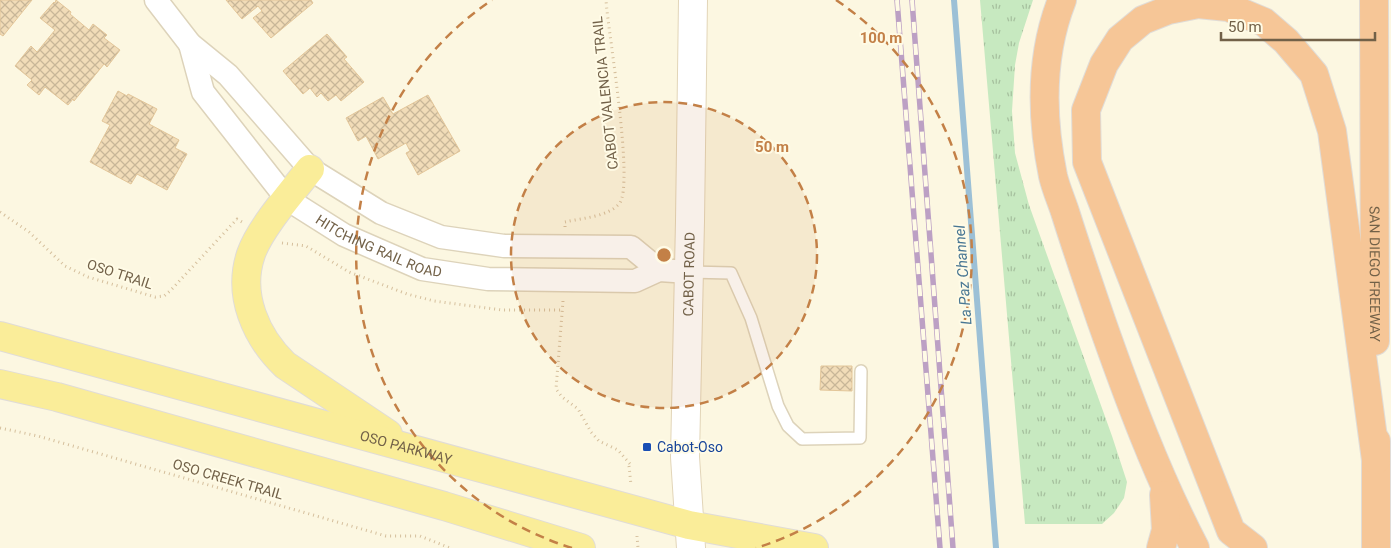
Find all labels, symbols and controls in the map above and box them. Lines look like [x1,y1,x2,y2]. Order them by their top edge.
scale bar [1221,10,1375,42]
street label: CABOT VALENCIA TRAIL [589,15,621,170]
text: 50 m [1228,18,1262,36]
text: 100 m [860,29,902,47]
text: 50 m [755,138,789,156]
street label: SAN DIEGO FREEWAY [1367,206,1383,343]
street label: HITCHING RAIL ROAD [313,211,443,280]
water label: La Paz Channel [950,224,975,326]
street label: CABOT ROAD [680,232,698,317]
centre of rings [655,246,673,264]
street label: OSO TRAIL [85,256,155,292]
street label: OSO PARKWAY [358,427,454,468]
place label: Cabot-Oso [657,439,723,455]
marker: Cabot-Oso [641,441,653,453]
street label: OSO CREEK TRAIL [171,456,286,503]

